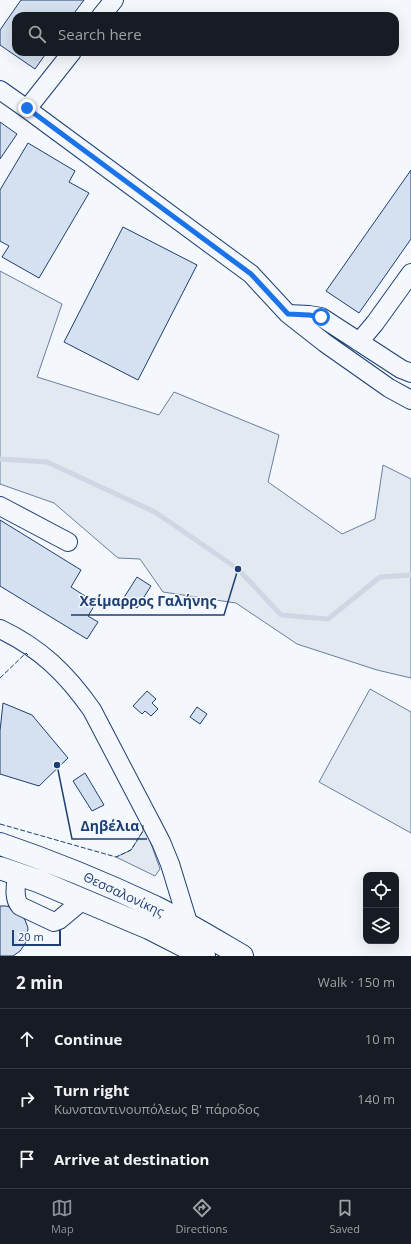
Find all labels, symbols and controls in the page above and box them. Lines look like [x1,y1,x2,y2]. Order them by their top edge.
search box [12,12,399,56]
icon: search [26,23,48,45]
text: Search here [58,24,142,44]
route end [18,99,36,117]
route start [312,308,330,326]
callout: Χείμαρρος Γαλήνης [71,589,224,615]
text: Χείμαρρος Γαλήνης [80,591,216,610]
callout: Δηβέλια [72,813,147,839]
text: Δηβέλια [81,816,139,835]
street label: Θεσσαλονίκης [81,867,167,921]
map controls [363,872,399,944]
button: locate [363,872,399,908]
button: layers [363,908,399,944]
scale bar [12,928,61,947]
text: 20 m [18,929,44,944]
text: 2 min [16,971,63,994]
text: Walk · 150 m [318,973,395,991]
icon: ahead [16,1028,38,1050]
text: Continue [54,1029,122,1049]
text: 10 m [365,1030,395,1048]
text: Turn right [54,1080,129,1100]
icon: right [16,1088,38,1110]
text: 140 m [357,1090,395,1108]
text: Κωνσταντινουπόλεως Β' πάροδος [54,1100,259,1118]
icon: arrive [16,1148,38,1170]
text: Arrive at destination [54,1149,209,1169]
tab: Map [51,1197,74,1236]
tab: Directions [176,1197,228,1236]
tab: Saved [329,1197,360,1236]

